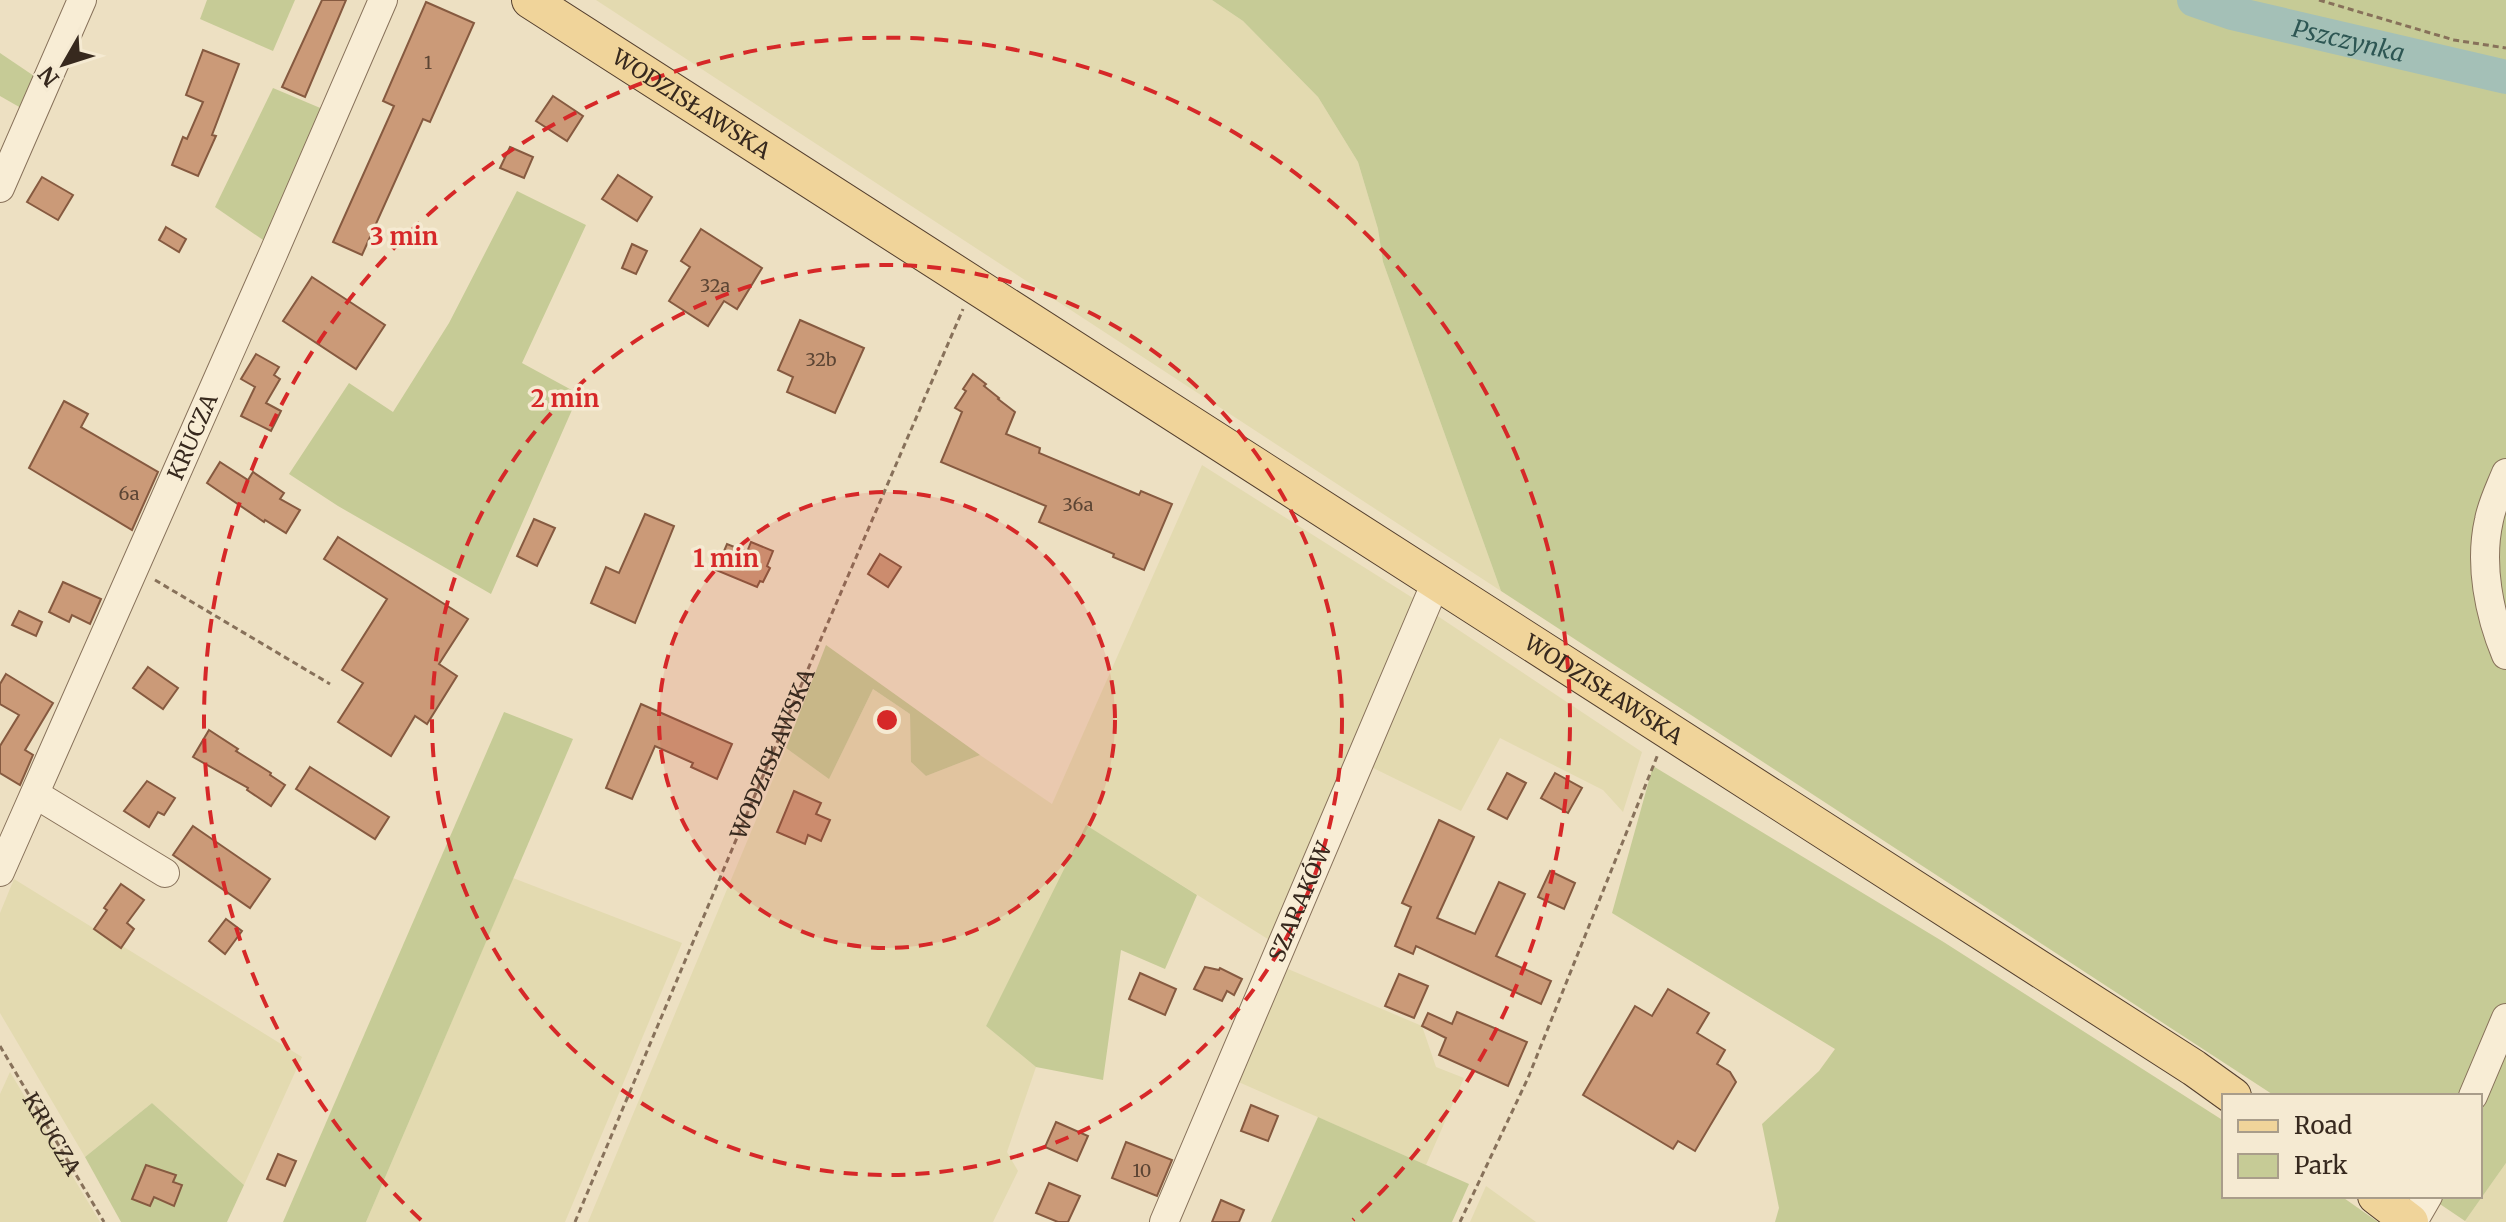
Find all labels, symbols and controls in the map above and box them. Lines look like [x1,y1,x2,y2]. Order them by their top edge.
water label: Pszczynka [2289,12,2408,68]
north arrow [24,24,104,104]
street label: WODZISŁAWSKA [606,42,776,165]
house number: 1 [424,51,432,74]
text: N [32,61,65,92]
text: 3 min [370,221,438,252]
house number: 32a [700,274,730,297]
house number: 32b [805,348,837,371]
text: 2 min [531,383,599,414]
street label: KRUCZA [161,389,224,484]
house number: 6a [119,482,140,505]
house number: 36a [1063,493,1094,516]
text: 1 min [693,543,759,574]
street label: WODZISŁAWSKA [1519,628,1689,751]
street label: WODZISŁAWSKA [724,664,821,844]
centre of rings [873,706,901,734]
street label: SZARAKÓW [1262,837,1338,966]
street label: KRUCZA [17,1087,87,1181]
legend [2222,1094,2482,1198]
text: Road [2294,1110,2352,1141]
text: Park [2294,1150,2348,1181]
house number: 10 [1133,1159,1151,1182]

